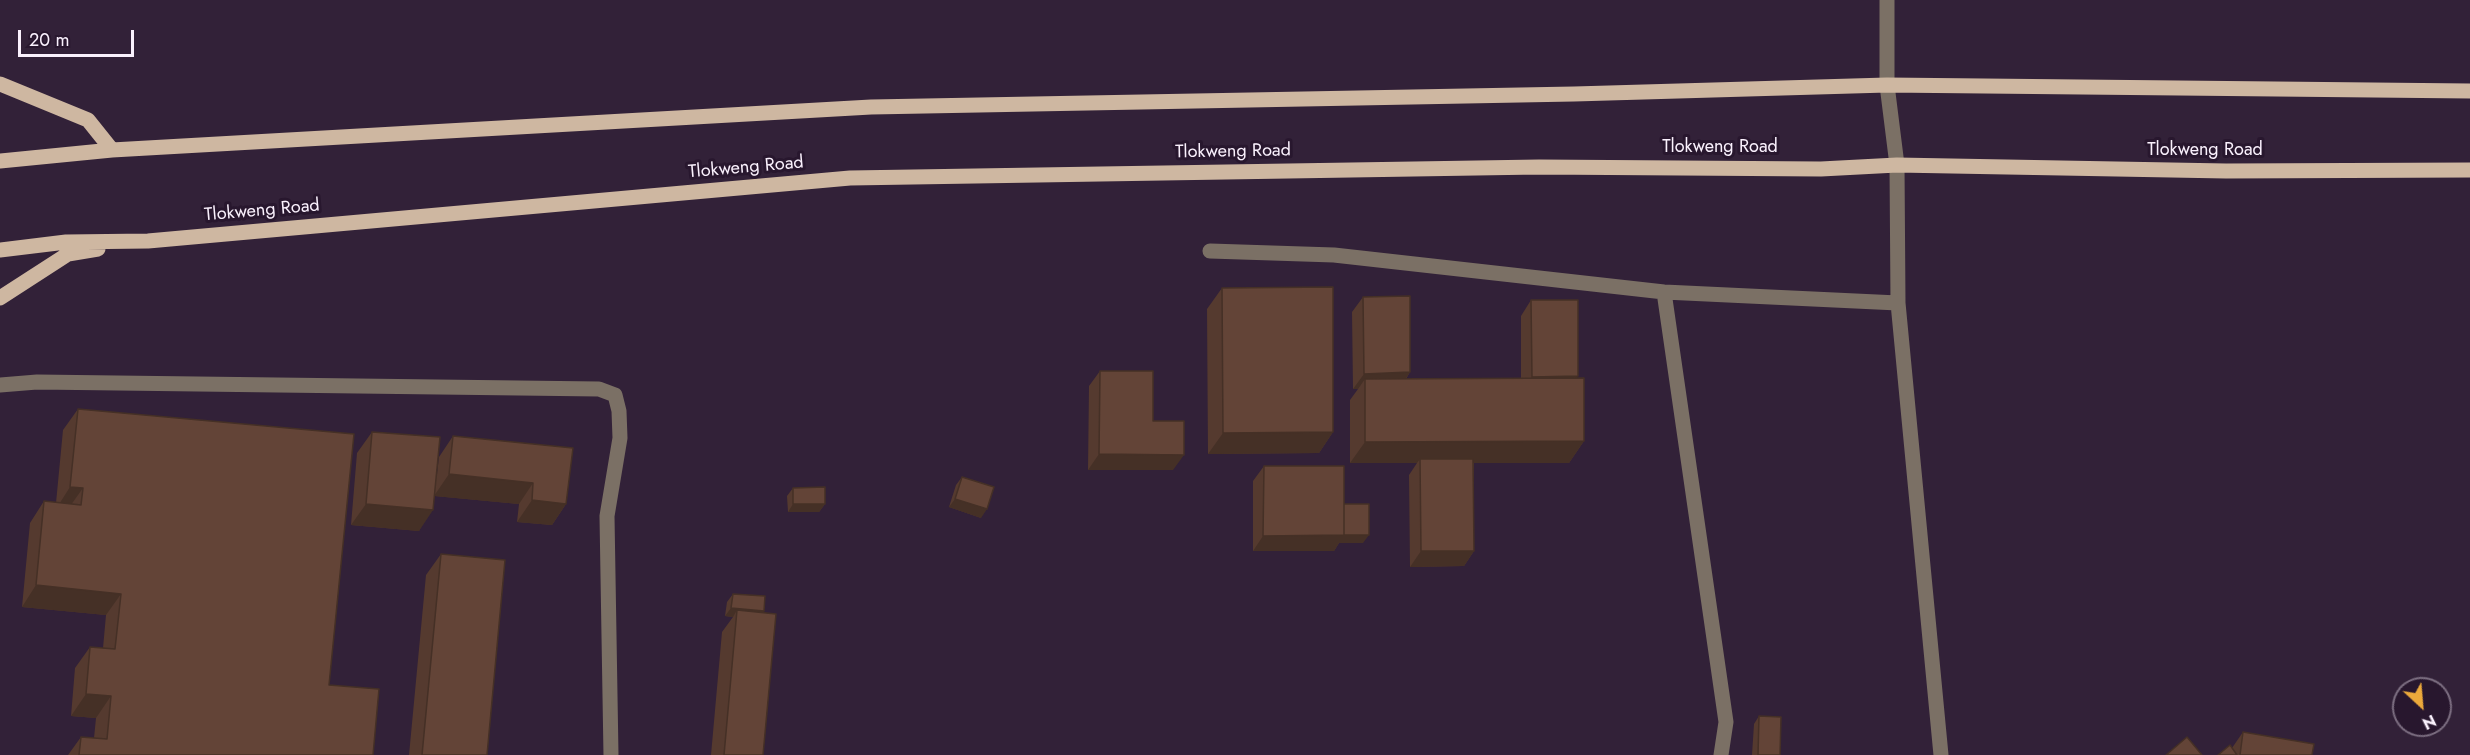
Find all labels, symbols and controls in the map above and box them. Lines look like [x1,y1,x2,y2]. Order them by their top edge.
scale bar [21,18,136,56]
text: 20 m [29,27,69,53]
street label: Tlokweng Road [1662,137,1778,159]
street label: Tlokweng Road [1175,140,1291,164]
street label: Tlokweng Road [2147,140,2263,162]
street label: Tlokweng Road [687,152,805,184]
street label: Tlokweng Road [203,195,321,227]
north arrow [2392,677,2452,737]
text: N [2418,709,2440,735]

